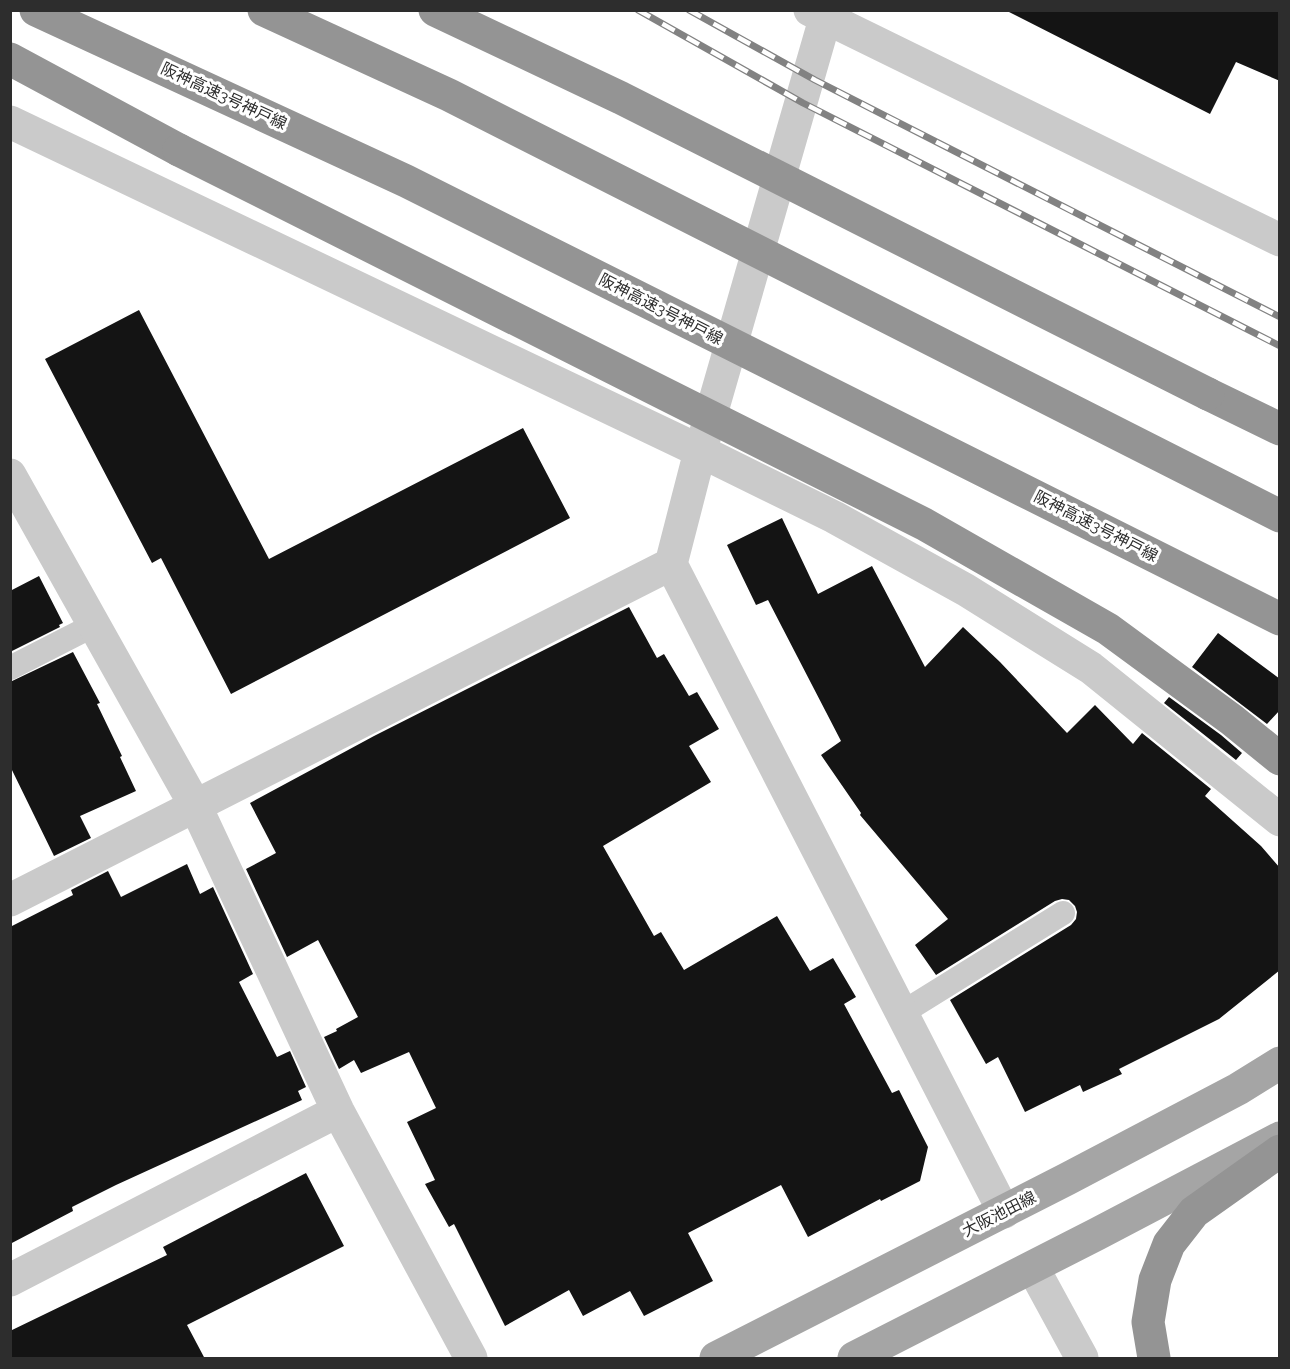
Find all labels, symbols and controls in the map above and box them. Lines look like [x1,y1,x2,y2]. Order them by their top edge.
street label: 阪神高速3号神戸線 [158,59,290,133]
street label: 阪神高速3号神戸線 [596,270,726,348]
street label: 阪神高速3号神戸線 [1031,487,1161,565]
street label: 大阪池田線 [959,1187,1039,1241]

